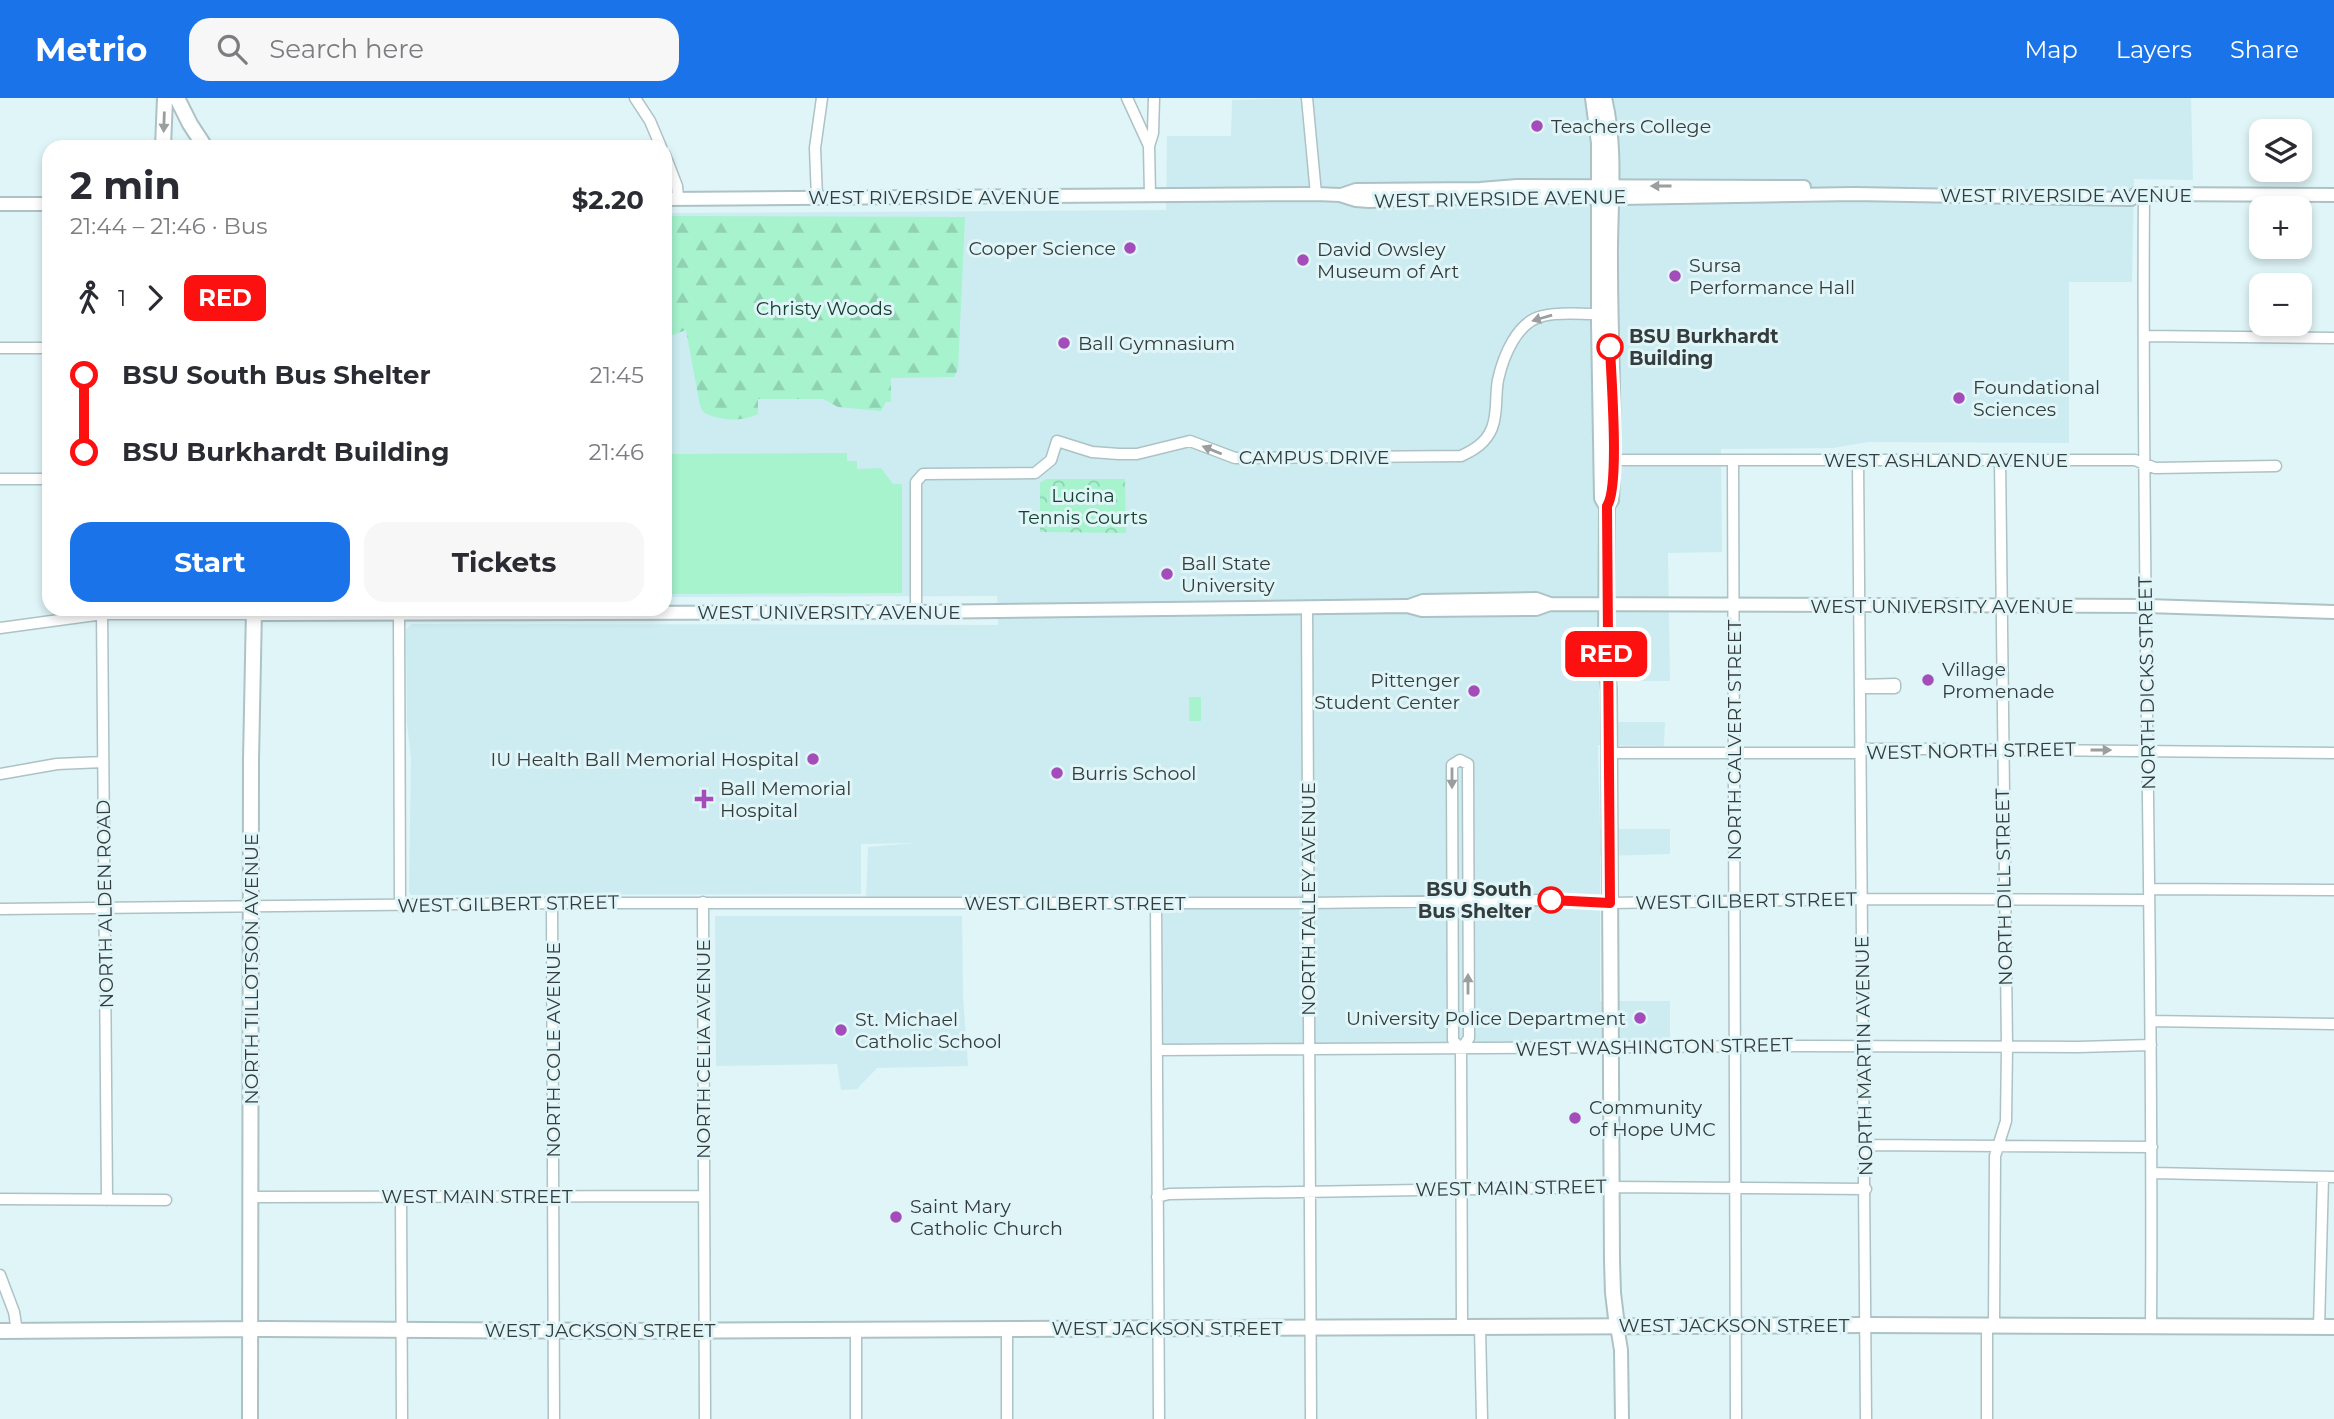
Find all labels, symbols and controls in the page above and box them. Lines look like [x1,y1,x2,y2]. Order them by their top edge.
search box [189,18,679,81]
text: Metrio [35,29,147,69]
icon: search [213,30,251,68]
text: Search here [269,33,424,65]
text: Map [2024,35,2078,64]
text: Layers [2116,35,2192,64]
text: Share [2230,35,2299,64]
one-way arrow [158,112,169,134]
place label: Teachers College [1551,115,1711,138]
marker: Teachers College [1529,118,1545,134]
map controls [2249,119,2312,336]
button: layers [2249,119,2312,182]
text: 2 min [70,162,181,209]
one-way arrow [1650,180,1672,192]
text: $2.20 [572,184,644,216]
street label: WEST RIVERSIDE AVENUE [1940,184,2192,207]
street label: WEST RIVERSIDE AVENUE [1374,185,1626,213]
street label: WEST RIVERSIDE AVENUE [808,186,1060,209]
button: + [2249,196,2312,259]
text: 21:44 – 21:46 · Bus [70,212,268,240]
place label: Cooper Science [969,237,1116,260]
place label: David Owsley Museum of Art [1317,238,1459,283]
marker: Cooper Science [1122,240,1138,256]
marker: David Owsley Museum of Art [1295,252,1311,268]
place label: Sursa Performance Hall [1689,254,1855,299]
marker: Sursa Performance Hall [1667,268,1683,284]
button: − [2249,273,2312,336]
icon: walk [70,279,108,317]
icon: forward [136,279,174,317]
text: RED [198,283,252,312]
text: 1 [118,284,126,312]
park label: Christy Woods [756,297,892,320]
one-way arrow [1531,313,1553,324]
place label: BSU Burkhardt Building [1629,325,1778,370]
place label: Ball Gymnasium [1078,332,1235,355]
marker: BSU Burkhardt Building [1597,334,1623,360]
marker: Ball Gymnasium [1056,335,1072,351]
text: BSU South Bus Shelter [122,359,431,391]
text: 21:45 [590,361,644,389]
place label: Foundational Sciences [1973,376,2100,421]
marker: Foundational Sciences [1951,390,1967,406]
text: BSU Burkhardt Building [122,436,449,468]
text: 21:46 [589,438,644,466]
one-way arrow [1201,444,1222,455]
street label: CAMPUS DRIVE [1239,446,1389,469]
street label: WEST ASHLAND AVENUE [1824,449,2068,472]
park label: Lucina Tennis Courts [1019,484,1148,529]
button: Start [70,522,350,602]
button: Tickets [364,522,644,602]
place label: Ball State University [1181,552,1275,597]
marker: Ball State University [1159,566,1175,582]
street label: NORTH DICKS STREET [2134,576,2160,790]
street label: WEST UNIVERSITY AVENUE [1810,595,2074,618]
street label: WEST UNIVERSITY AVENUE [697,601,961,624]
street label: NORTH CALVERT STREET [1723,620,1746,860]
line badge: RED [1566,631,1646,677]
text: RED [1579,639,1633,668]
place label: Village Promenade [1942,658,2055,703]
place label: Pittenger Student Center [1314,669,1460,714]
marker: Village Promenade [1920,672,1936,688]
marker: Pittenger Student Center [1466,683,1482,699]
street label: WEST NORTH STREET [1866,738,2076,764]
one-way arrow [2091,744,2113,756]
place label: IU Health Ball Memorial Hospital [490,748,799,771]
marker: IU Health Ball Memorial Hospital [805,751,821,767]
place label: Burris School [1071,762,1196,785]
marker: Burris School [1049,765,1065,781]
one-way arrow [1446,767,1458,789]
place label: Ball Memorial Hospital [720,777,851,822]
street label: NORTH TALLEY AVENUE [1297,782,1320,1016]
street label: NORTH DILL STREET [1991,788,2017,986]
marker: Ball Memorial Hospital [694,789,714,809]
street label: NORTH ALDEN ROAD [92,799,118,1009]
street label: NORTH TILLOTSON AVENUE [240,833,263,1105]
place label: BSU South Bus Shelter [1418,878,1532,923]
marker: BSU South Bus Shelter [1538,887,1564,913]
street label: WEST GILBERT STREET [1635,888,1857,914]
street label: WEST GILBERT STREET [397,891,619,917]
street label: WEST GILBERT STREET [964,892,1186,915]
street label: NORTH MARTIN AVENUE [1850,936,1878,1176]
street label: NORTH CELIA AVENUE [692,939,715,1159]
street label: NORTH COLE AVENUE [542,942,565,1158]
one-way arrow [1463,972,1474,994]
place label: University Police Department [1346,1007,1626,1030]
place label: St. Michael Catholic School [855,1008,1002,1053]
marker: University Police Department [1632,1010,1648,1026]
marker: St. Michael Catholic School [833,1022,849,1038]
street label: WEST WASHINGTON STREET [1515,1033,1793,1061]
place label: Community of Hope UMC [1589,1096,1716,1141]
marker: Community of Hope UMC [1567,1110,1583,1126]
street label: WEST MAIN STREET [1415,1175,1607,1201]
street label: WEST MAIN STREET [381,1185,573,1208]
place label: Saint Mary Catholic Church [910,1195,1063,1240]
marker: Saint Mary Catholic Church [888,1209,904,1225]
street label: WEST JACKSON STREET [1619,1314,1849,1337]
street label: WEST JACKSON STREET [1052,1317,1282,1340]
street label: WEST JACKSON STREET [485,1319,715,1342]

